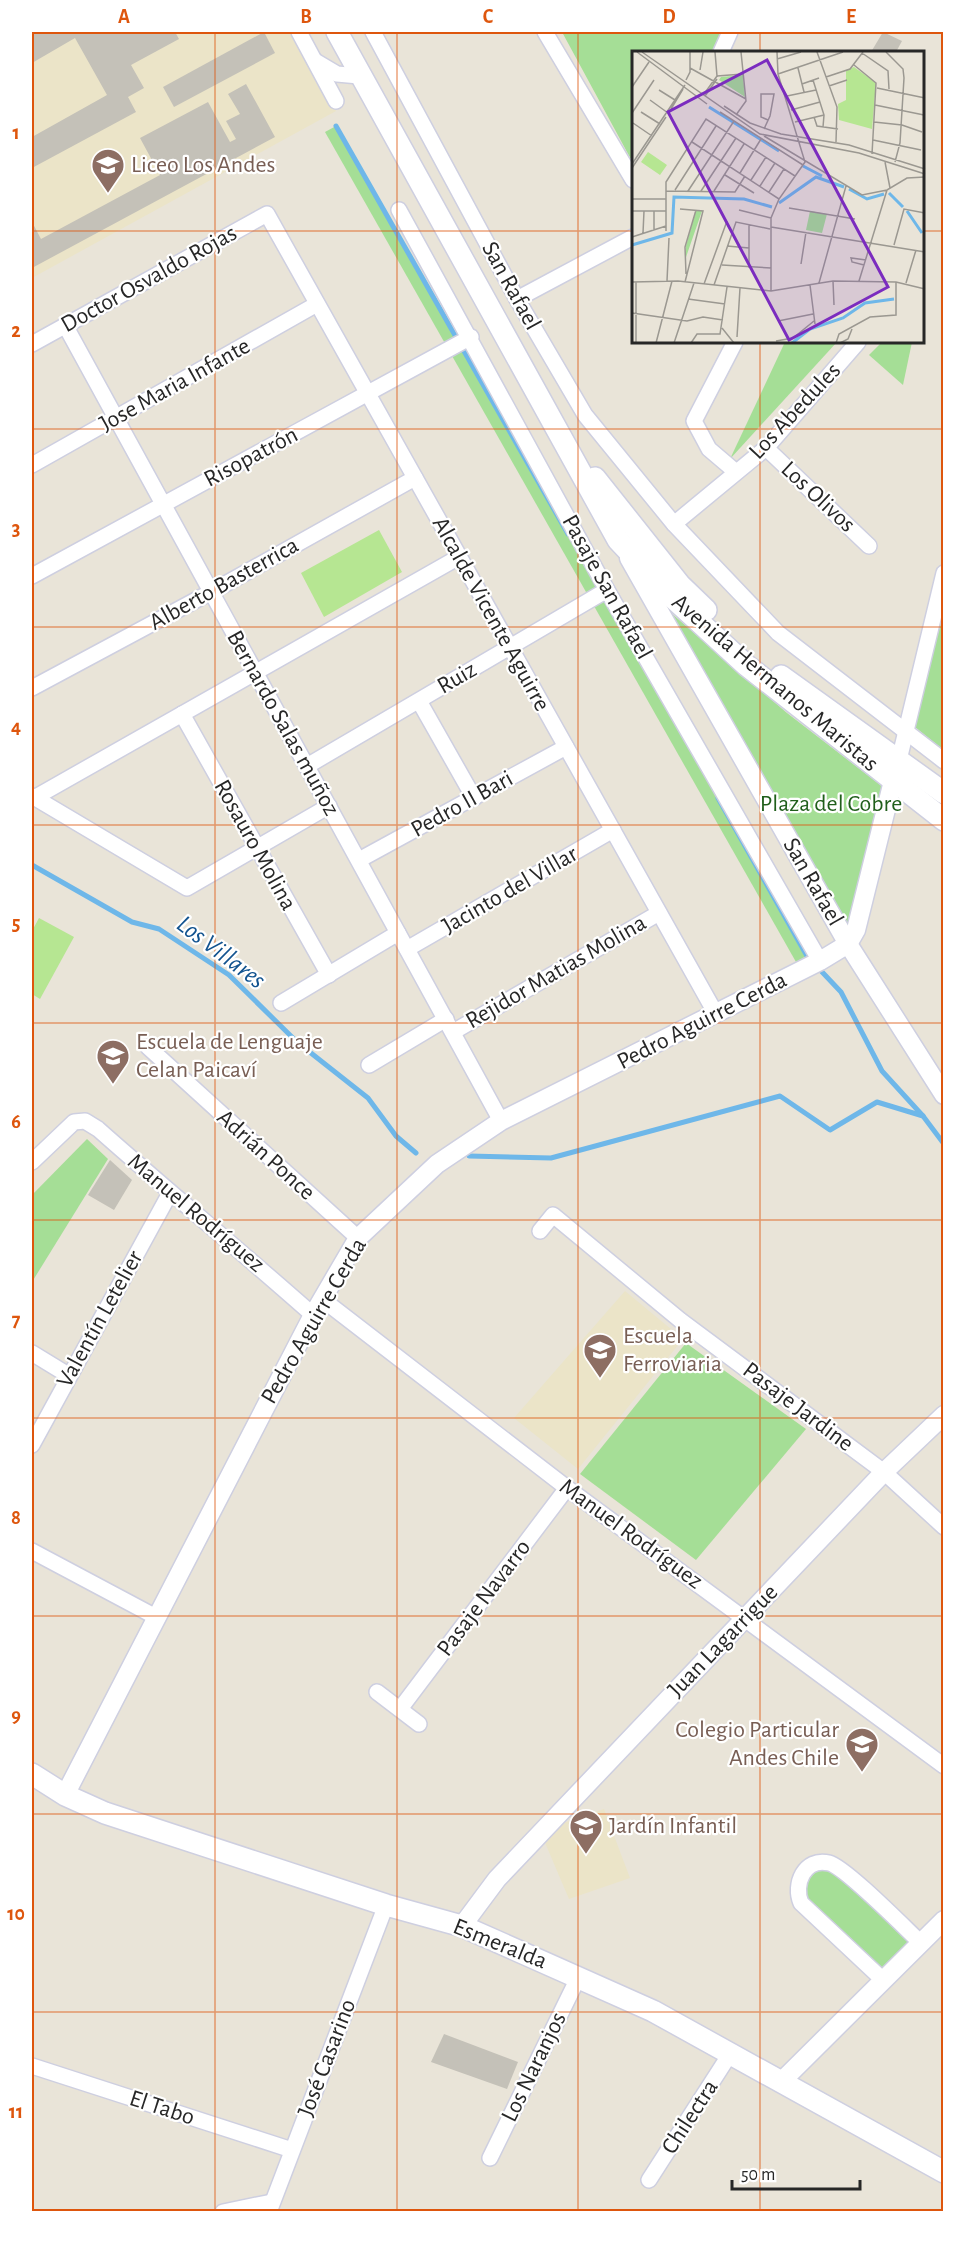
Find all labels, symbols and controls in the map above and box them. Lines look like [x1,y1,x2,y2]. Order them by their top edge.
text: A [118,7,130,27]
text: B [300,7,312,27]
text: C [483,7,494,27]
text: D [662,7,676,27]
text: E [846,7,856,27]
inset map [632,51,924,344]
text: 1 [12,123,20,143]
school or university icon: Liceo Los Andes [90,147,126,194]
place label: Liceo Los Andes [131,153,276,177]
street label: Doctor Osvaldo Rojas [57,221,241,337]
street label: San Rafael [477,238,545,334]
text: 2 [11,321,21,341]
street label: Jose Maria Infante [96,334,254,436]
street label: Los Abedules [745,358,845,464]
street label: Risopatrón [200,422,302,492]
street label: Los Olivos [776,457,860,537]
street label: Pasaje San Rafael [557,511,657,663]
street label: Alcalde Vicente Aguirre [428,513,554,715]
text: 3 [12,519,20,539]
street label: Alberto Basterrica [145,533,303,635]
street label: Avenida Hermanos Maristas [667,590,883,776]
street label: Bernardo Salas muñoz [222,627,344,820]
street label: Ruiz [433,657,481,699]
text: 4 [11,717,21,737]
street label: Pedro II Bari [407,766,517,842]
street label: Rosauro Molina [209,776,301,914]
park label: Plaza del Cobre [760,792,902,816]
street label: San Rafael [778,834,848,930]
street label: Jacinto del Villar [438,842,582,938]
water label: Los Villares [172,911,270,993]
street label: Rejidor Matias Molina [462,911,650,1033]
text: 5 [12,914,20,934]
street label: Pedro Aguirre Cerda [613,968,791,1074]
place label: Escuela de Lenguaje Celan Paicaví [136,1030,323,1082]
school or university icon: Escuela de Lenguaje Celan Paicaví [95,1038,131,1085]
street label: Adrián Ponce [213,1105,319,1205]
text: 6 [11,1112,21,1132]
street label: Manuel Rodríguez [123,1149,269,1277]
street label: Pedro Aguirre Cerda [257,1234,371,1408]
street label: Valentín Letelier [53,1246,147,1391]
text: 7 [12,1310,21,1330]
place label: Escuela Ferroviaria [623,1324,722,1376]
school or university icon: Escuela Ferroviaria [582,1332,618,1379]
street label: Pasaje Jardine [738,1358,858,1456]
street label: Manuel Rodríguez [555,1474,707,1594]
text: 8 [11,1508,21,1528]
street label: Pasaje Navarro [433,1535,535,1661]
street label: Juan Lagarrigue [664,1580,782,1702]
text: 9 [11,1706,21,1726]
place label: Colegio Particular Andes Chile [675,1718,839,1770]
school or university icon: Colegio Particular Andes Chile [844,1726,880,1773]
school or university icon: Jardín Infantil [568,1808,604,1855]
place label: Jardín Infantil [609,1814,737,1838]
text: 10 [7,1904,25,1924]
street label: Esmeralda [450,1914,550,1974]
street label: José Casarino [294,1996,360,2120]
street label: Los Naranjos [497,2008,571,2126]
street label: Chilectra [657,2076,723,2158]
street label: El Tabo [127,2086,197,2130]
text: 11 [9,2102,23,2122]
scale bar [732,2153,860,2191]
text: 50 m [741,2166,775,2184]

